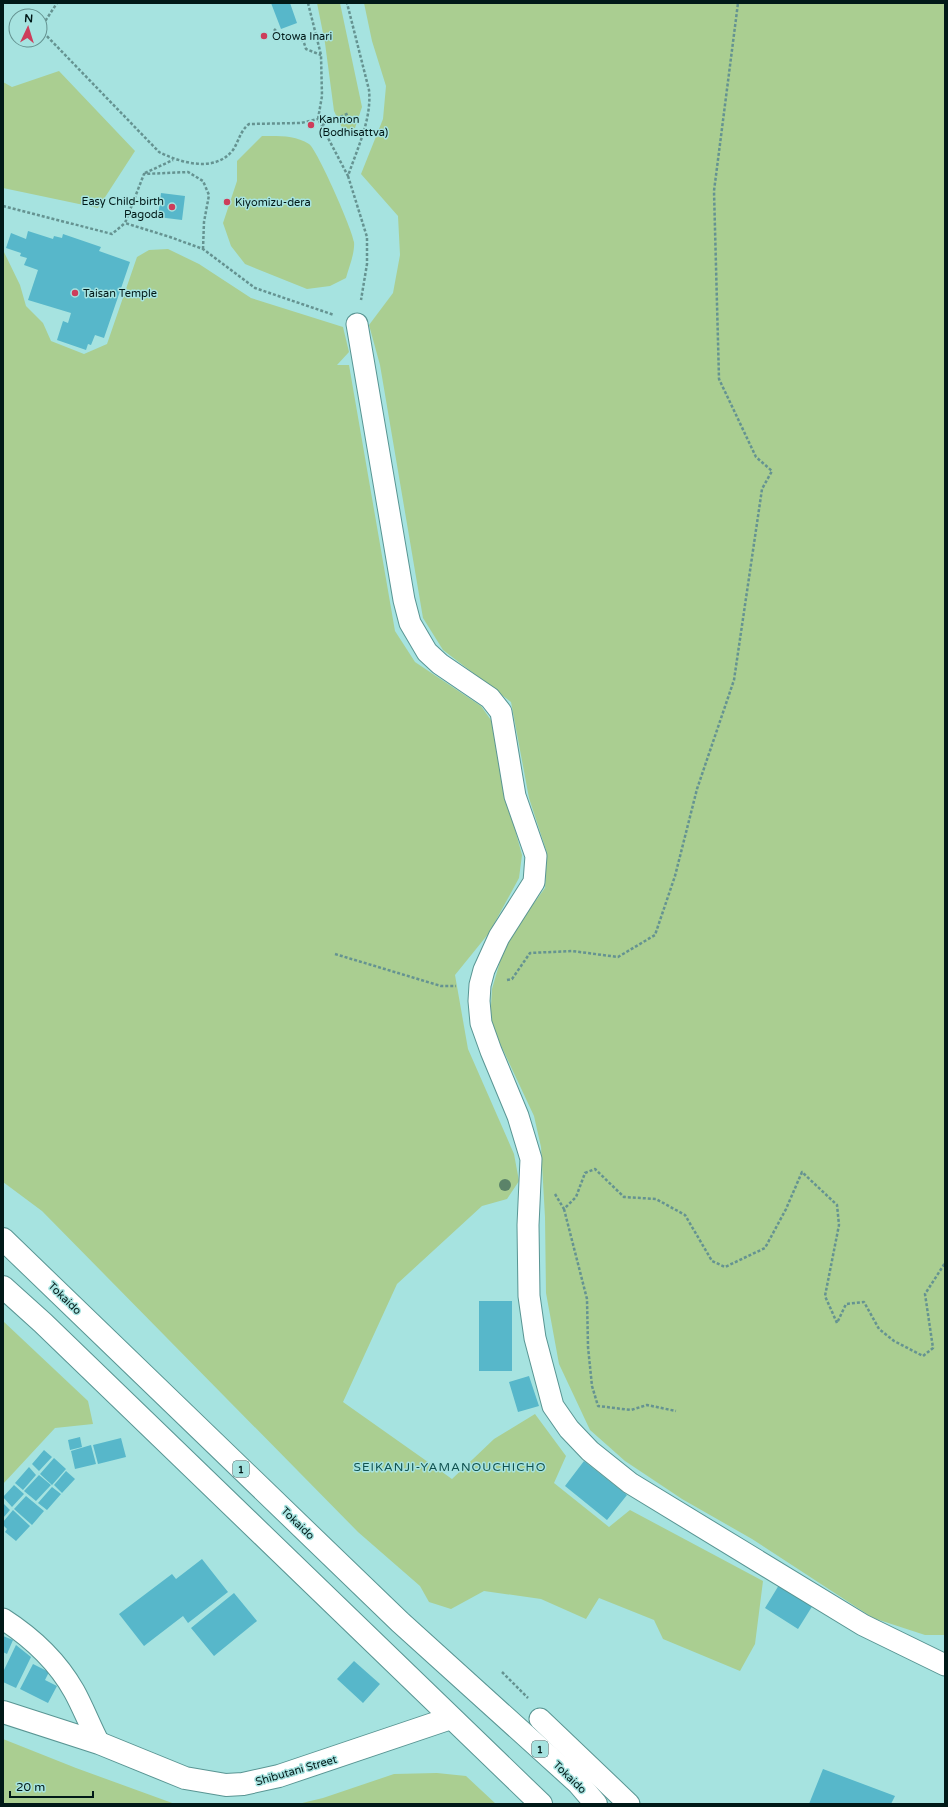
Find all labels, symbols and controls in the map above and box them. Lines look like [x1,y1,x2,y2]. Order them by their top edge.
north arrow [8,8,48,48]
text: N [24,12,34,25]
place label: Otowa Inari [272,30,332,43]
marker: Otowa Inari [259,31,269,41]
place label: Kannon (Bodhisattva) [319,113,388,139]
marker: Kannon (Bodhisattva) [306,120,316,130]
place label: Easy Child-birth Pagoda [81,195,164,221]
place label: Kiyomizu-dera [235,196,311,209]
marker: Kiyomizu-dera [222,197,232,207]
marker: Easy Child-birth Pagoda [167,202,177,212]
place label: Taisan Temple [83,287,157,300]
marker: Taisan Temple [70,288,80,298]
street label: Tokaido [45,1279,84,1318]
district label: SEIKANJI-YAMANOUCHICHO [354,1460,546,1474]
road number: 1 [233,1461,249,1477]
street label: Tokaido [278,1504,317,1543]
road number: 1 [532,1741,548,1757]
street label: Shibutani Street [254,1753,338,1788]
street label: Tokaido [550,1758,589,1797]
scale bar [10,1773,93,1799]
text: 20 m [16,1780,45,1794]

